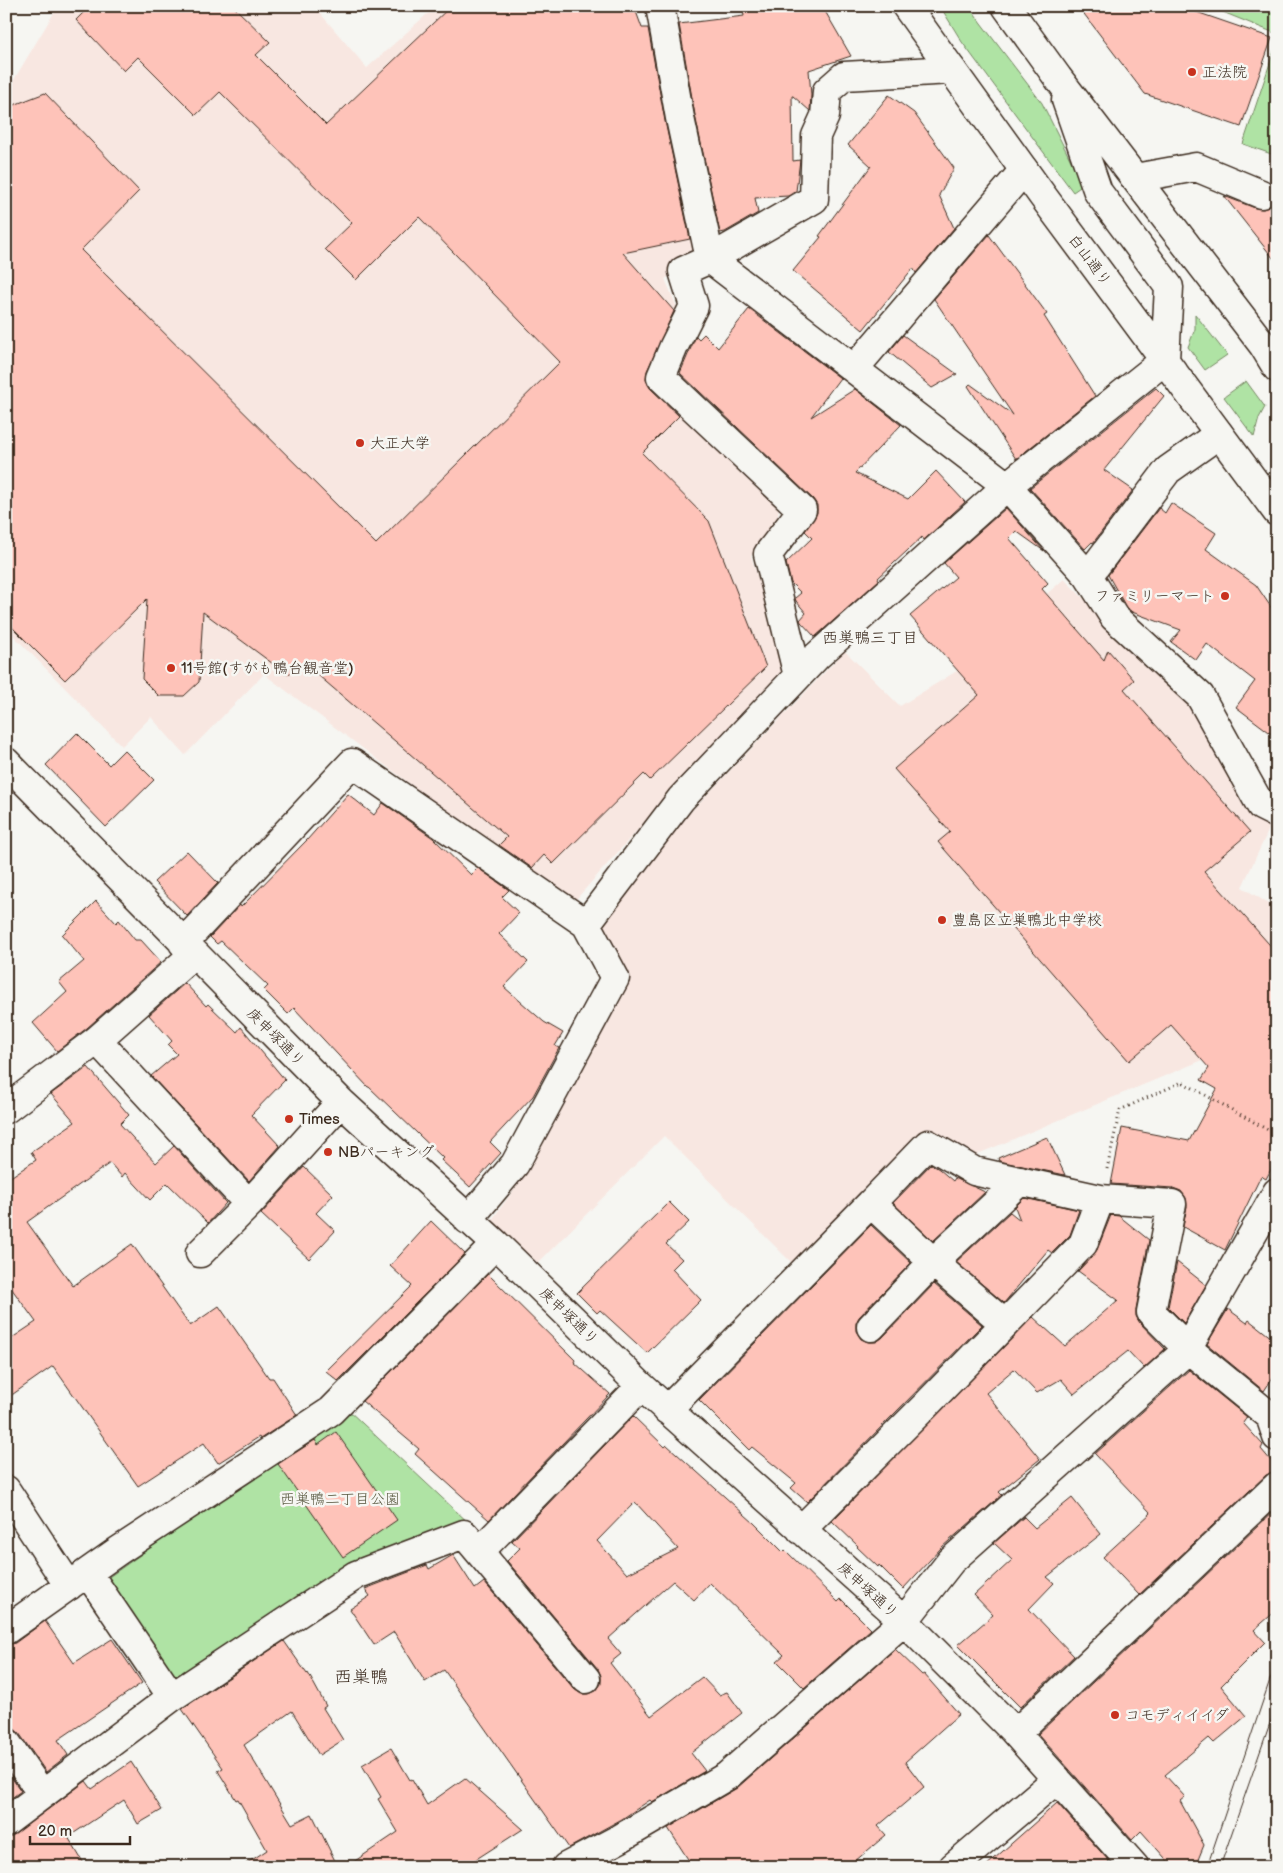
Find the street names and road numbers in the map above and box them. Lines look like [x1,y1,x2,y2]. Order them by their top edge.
street label: 白山通り [1064,231,1115,290]
street label: 庚申塚通り [242,1004,309,1071]
street label: 庚申塚通り [535,1283,602,1349]
street label: 庚申塚通り [833,1558,902,1623]

